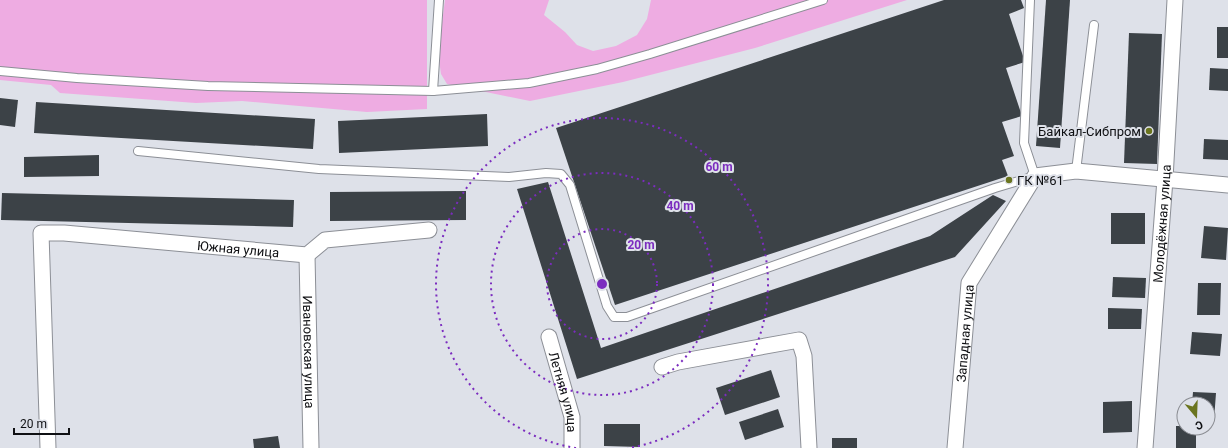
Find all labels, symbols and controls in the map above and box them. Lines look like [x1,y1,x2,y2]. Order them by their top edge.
place label: Байкал-Сибпром [1038,124,1141,139]
marker: Байкал-Сибпром [1144,126,1154,136]
text: 60 m [705,160,733,174]
street label: Молодёжная улица [1150,164,1173,283]
place label: ГК №61 [1017,173,1064,188]
marker: ГК №61 [1004,175,1014,185]
text: 40 m [666,199,694,213]
street label: Южная улица [197,238,280,260]
text: 20 m [627,238,655,252]
centre of rings [595,277,609,291]
street label: Западная улица [953,284,976,383]
street label: Ивановская улица [300,295,318,409]
street label: Летняя улица [546,350,580,432]
north arrow [1176,396,1216,436]
scale bar [14,410,69,436]
text: 20 m [20,417,47,431]
text: С [1194,418,1205,432]

